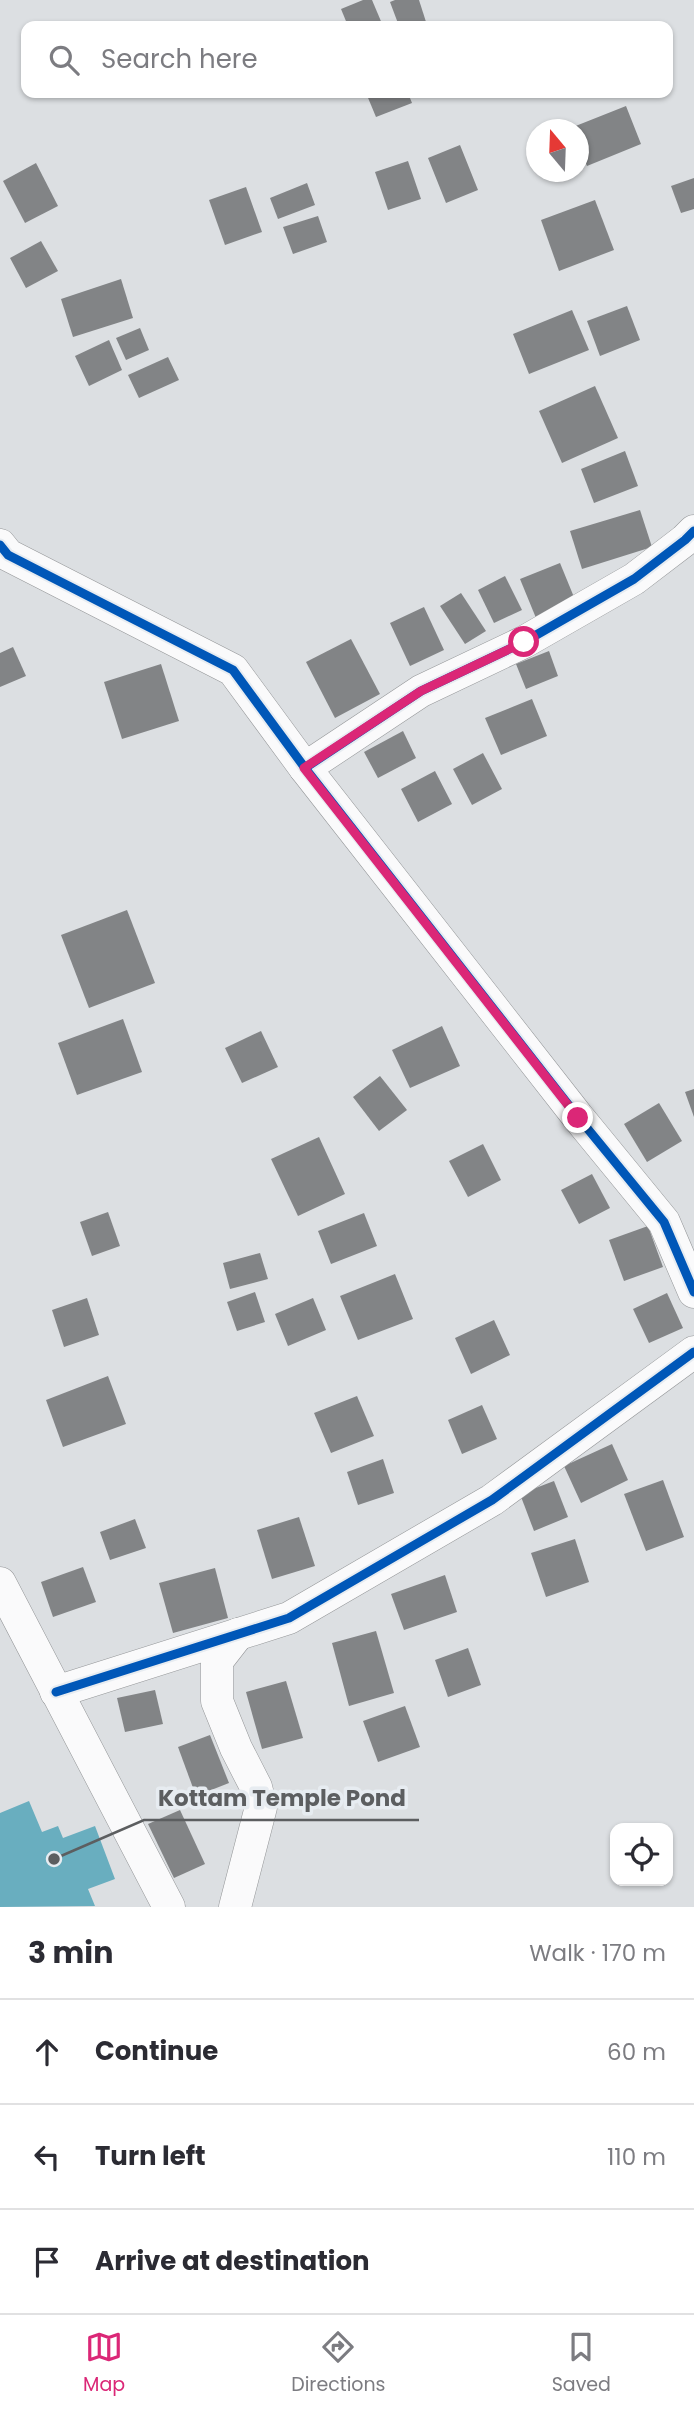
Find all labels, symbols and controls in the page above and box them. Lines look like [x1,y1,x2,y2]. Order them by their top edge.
search box [21,21,673,98]
icon: search [45,41,83,79]
text: Search here [101,41,258,77]
north arrow [526,119,589,182]
route start [508,626,539,657]
route end [562,1102,593,1133]
callout: Kottam Temple Pond [144,1776,419,1820]
text: Kottam Temple Pond [158,1782,406,1814]
map controls [610,1823,673,1886]
button: locate [610,1823,673,1886]
text: 3 min [28,1931,113,1974]
text: Walk · 170 m [529,1937,666,1969]
icon: ahead [28,2033,66,2071]
text: Continue [95,2033,218,2069]
text: 60 m [607,2036,666,2068]
icon: left [28,2138,66,2176]
text: Turn left [95,2138,206,2174]
text: 110 m [607,2141,666,2173]
icon: arrive [28,2243,66,2281]
text: Arrive at destination [95,2243,370,2279]
tab: Map [83,2328,125,2399]
tab: Directions [291,2328,386,2399]
tab: Saved [552,2328,611,2399]

